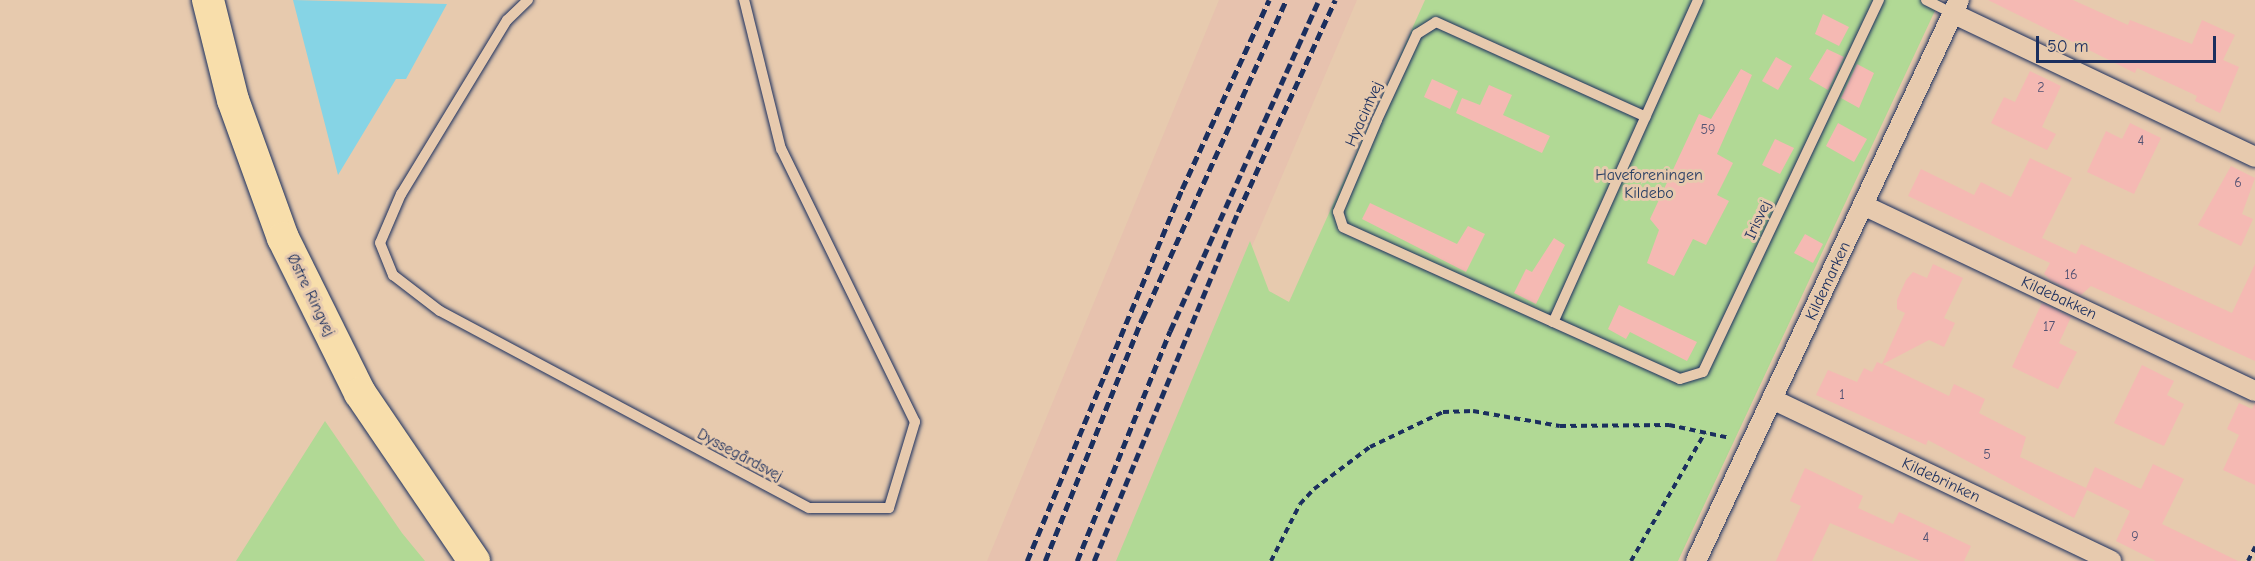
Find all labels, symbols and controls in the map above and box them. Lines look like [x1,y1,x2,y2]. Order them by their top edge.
scale bar [2039,24,2219,62]
text: 50 m [2047,36,2089,57]
street label: Hyacintvej [1341,78,1387,150]
house number: 2 [2037,80,2045,96]
house number: 59 [1700,122,1716,138]
house number: 4 [2138,133,2144,149]
park label: Haveforeningen Kildebo [1595,165,1703,203]
house number: 6 [2234,175,2242,191]
street label: Irisvej [1741,197,1775,243]
street label: Kildemarken [1801,239,1855,323]
street label: Østre Ringvej [283,251,339,339]
house number: 16 [2064,267,2078,283]
street label: Kildebakken [2018,272,2100,324]
house number: 17 [2043,319,2055,335]
house number: 1 [1839,387,1845,403]
street label: Dyssegårdsvej [694,424,786,486]
house number: 5 [1983,447,1991,463]
street label: Kildebrinken [1899,453,1983,507]
house number: 9 [2131,529,2139,545]
house number: 4 [1923,530,1929,546]

